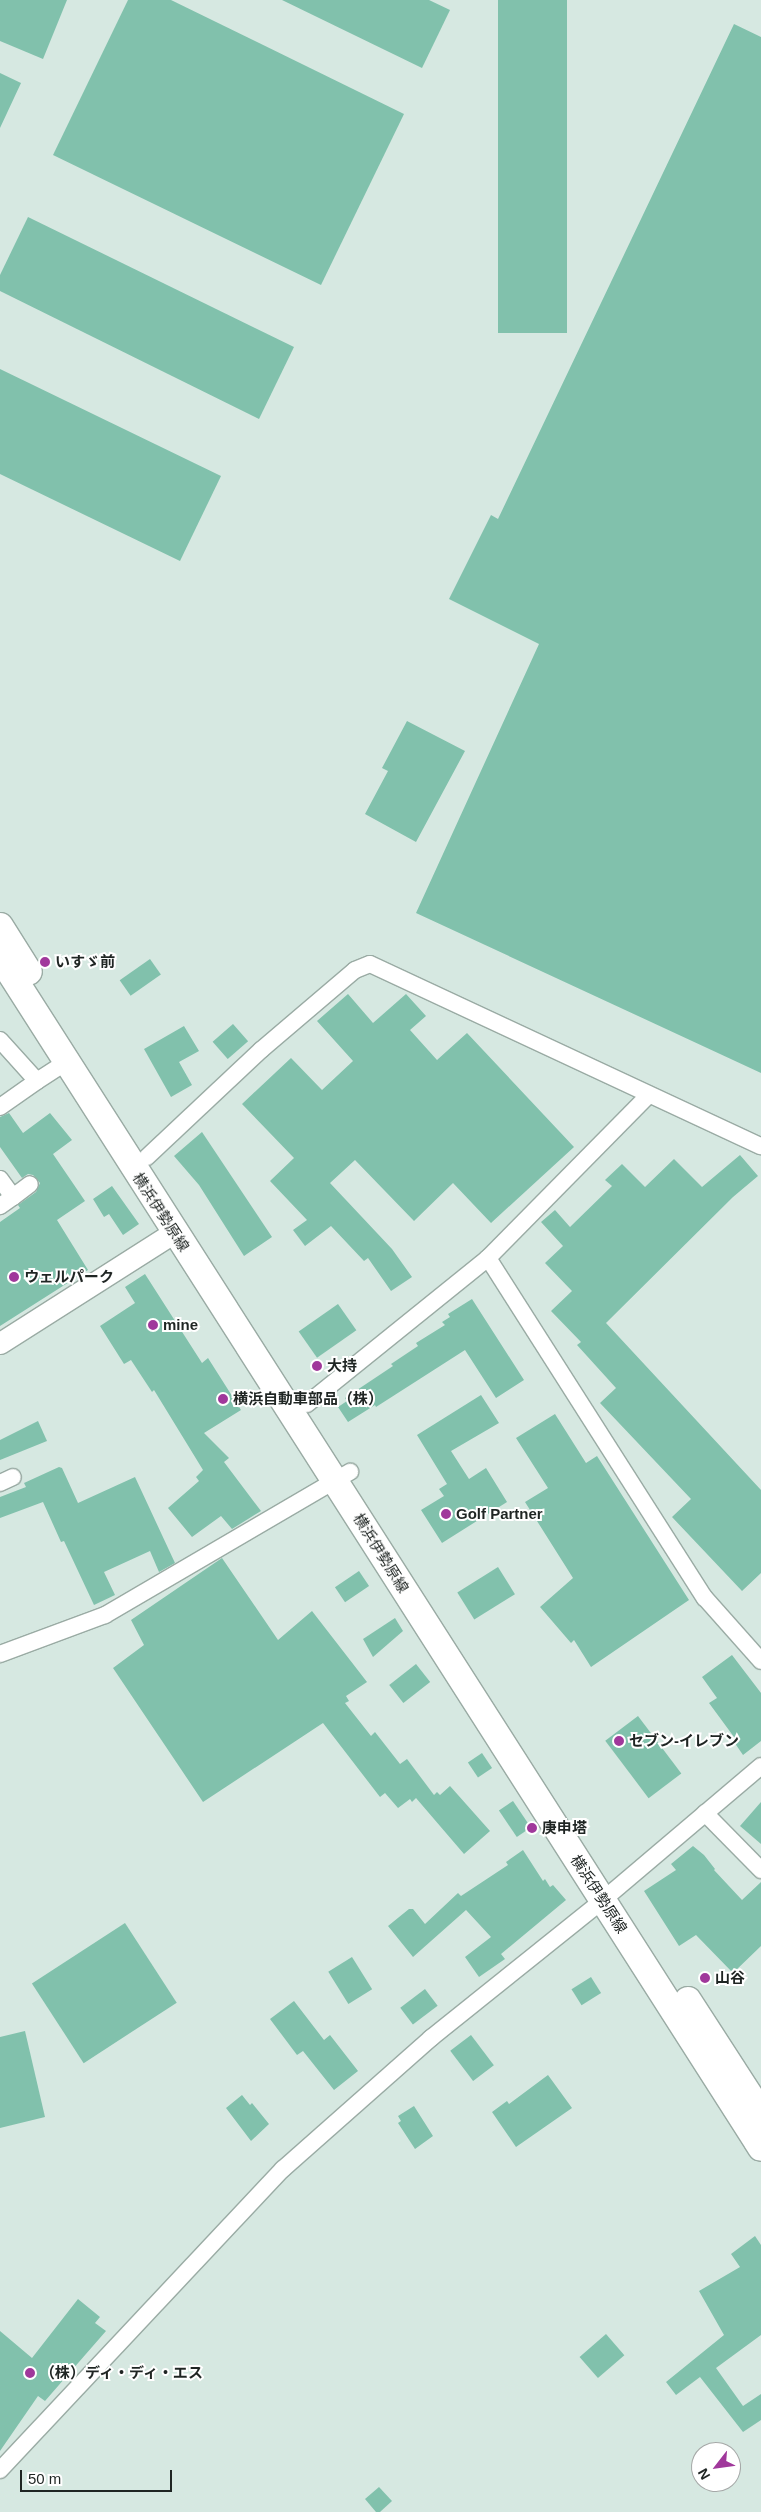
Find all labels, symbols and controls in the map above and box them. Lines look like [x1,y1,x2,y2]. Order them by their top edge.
place label: いすゞ前 [55,953,115,971]
marker: いすゞ前 [39,956,51,968]
street label: 横浜伊勢原線 [129,1169,193,1255]
place label: ウェルパーク [24,1268,114,1286]
marker: ウェルパーク [8,1271,20,1283]
place label: mine [163,1316,198,1334]
marker: mine [147,1319,159,1331]
place label: 大持 [327,1357,357,1375]
marker: 大持 [311,1360,323,1372]
place label: 横浜自動車部品（株） [233,1390,383,1408]
marker: 横浜自動車部品（株） [217,1393,229,1405]
place label: Golf Partner [456,1505,543,1523]
marker: Golf Partner [440,1508,452,1520]
street label: 横浜伊勢原線 [350,1510,412,1596]
place label: セブン-イレブン [629,1732,739,1750]
marker: セブン-イレブン [613,1735,625,1747]
place label: 庚申塔 [542,1819,587,1837]
marker: 庚申塔 [526,1822,538,1834]
street label: 横浜伊勢原線 [567,1851,631,1937]
place label: 山谷 [715,1969,745,1987]
marker: 山谷 [699,1972,711,1984]
place label: （株）ディ・ディ・エス [40,2364,205,2382]
marker: （株）ディ・ディ・エス [24,2367,36,2379]
north arrow [691,2442,741,2492]
scale bar [22,2460,175,2492]
text: N [694,2466,713,2482]
text: 50 m [28,2470,61,2487]

